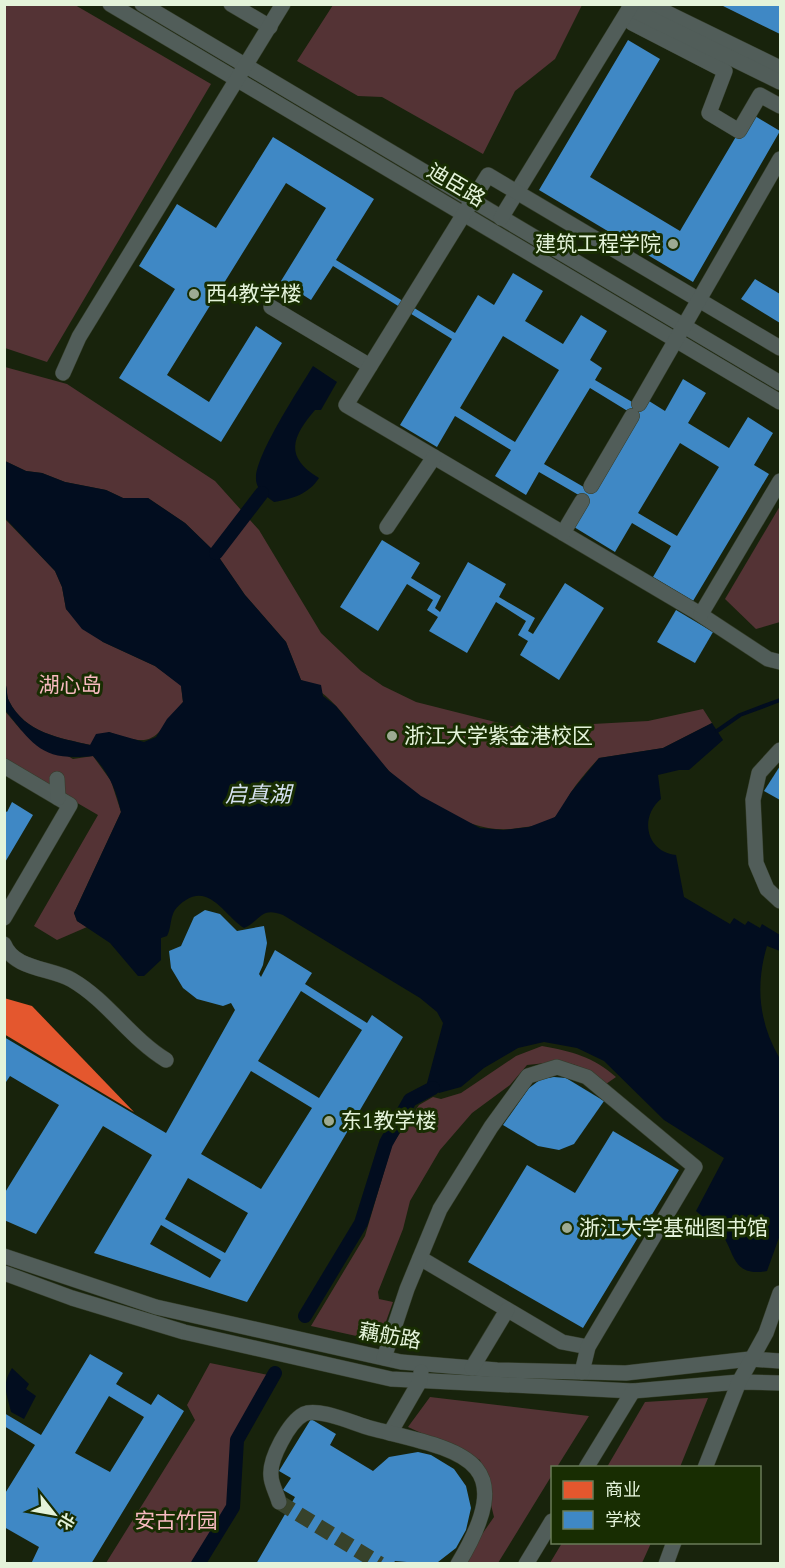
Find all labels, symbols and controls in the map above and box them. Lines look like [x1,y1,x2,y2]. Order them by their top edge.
street label: 迪臣路 [422,157,490,212]
place label: 建筑工程学院 [535,230,661,257]
marker: 建筑工程学院 [666,237,680,251]
place label: 西4教学楼 [206,280,301,307]
marker: 西4教学楼 [187,287,201,301]
park label: 湖心岛 [39,671,102,698]
place label: 浙江大学紫金港校区 [404,722,593,749]
marker: 浙江大学紫金港校区 [385,729,399,743]
water label: 启真湖 [225,780,294,808]
place label: 东1教学楼 [341,1107,436,1134]
marker: 东1教学楼 [322,1114,336,1128]
place label: 浙江大学基础图书馆 [579,1214,768,1241]
marker: 浙江大学基础图书馆 [560,1221,574,1235]
street label: 藕舫路 [357,1317,423,1354]
legend [551,1466,761,1544]
text: 商业 [605,1478,641,1501]
north arrow [24,1484,84,1544]
park label: 安古竹园 [134,1507,218,1534]
text: 学校 [605,1508,641,1531]
text: 北 [54,1510,80,1534]

